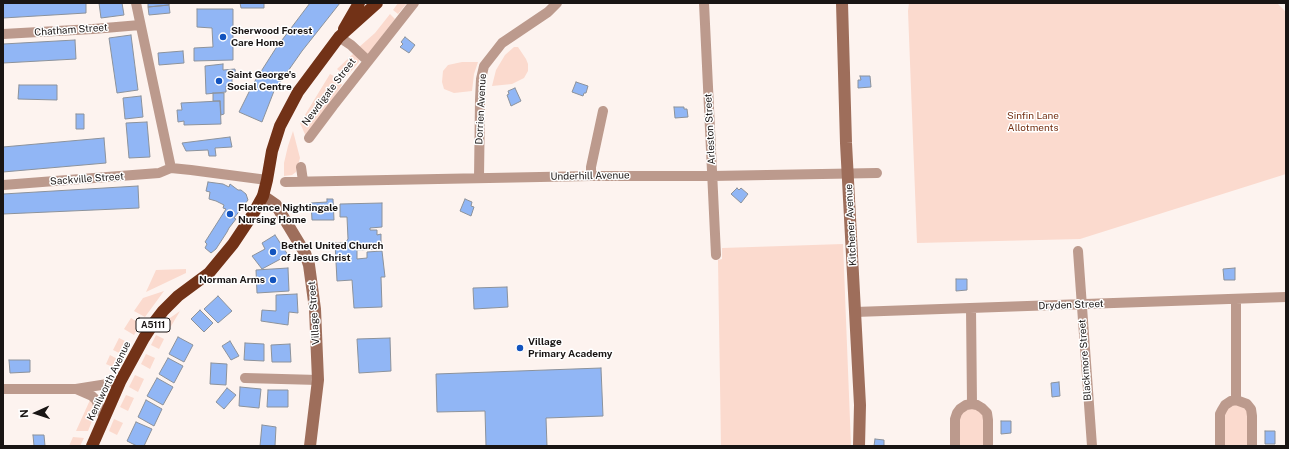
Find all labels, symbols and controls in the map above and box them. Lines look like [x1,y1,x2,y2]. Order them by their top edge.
street label: Chatham Street [34,21,108,39]
place label: Sherwood Forest Care Home [231,25,312,48]
marker: Sherwood Forest Care Home [218,32,228,42]
street label: Newdigate Street [300,56,358,128]
place label: Saint George's Social Centre [227,69,296,92]
street label: Dorrien Avenue [473,73,489,145]
marker: Saint George's Social Centre [214,76,224,86]
street label: Arleston Street [702,93,718,165]
park label: Sinfin Lane Allotments [1007,110,1059,134]
street label: Underhill Avenue [550,169,630,183]
street label: Sackville Street [50,170,124,188]
street label: Kitchener Avenue [843,184,859,266]
place label: Florence Nightingale Nursing Home [238,202,338,226]
marker: Florence Nightingale Nursing Home [225,209,235,219]
place label: Bethel United Church of Jesus Christ [281,240,383,264]
marker: Bethel United Church of Jesus Christ [268,247,278,257]
place label: Norman Arms [199,274,265,286]
marker: Norman Arms [268,275,278,285]
street label: Village Street [306,281,322,345]
street label: Dryden Street [1038,298,1104,312]
road number: A5111 [136,318,170,332]
street label: Blackmore Street [1076,319,1094,401]
place label: Village Primary Academy [528,336,613,360]
street label: Kenilworth Avenue [85,339,133,423]
marker: Village Primary Academy [515,343,525,353]
north arrow [16,393,56,433]
text: N [18,409,30,418]

